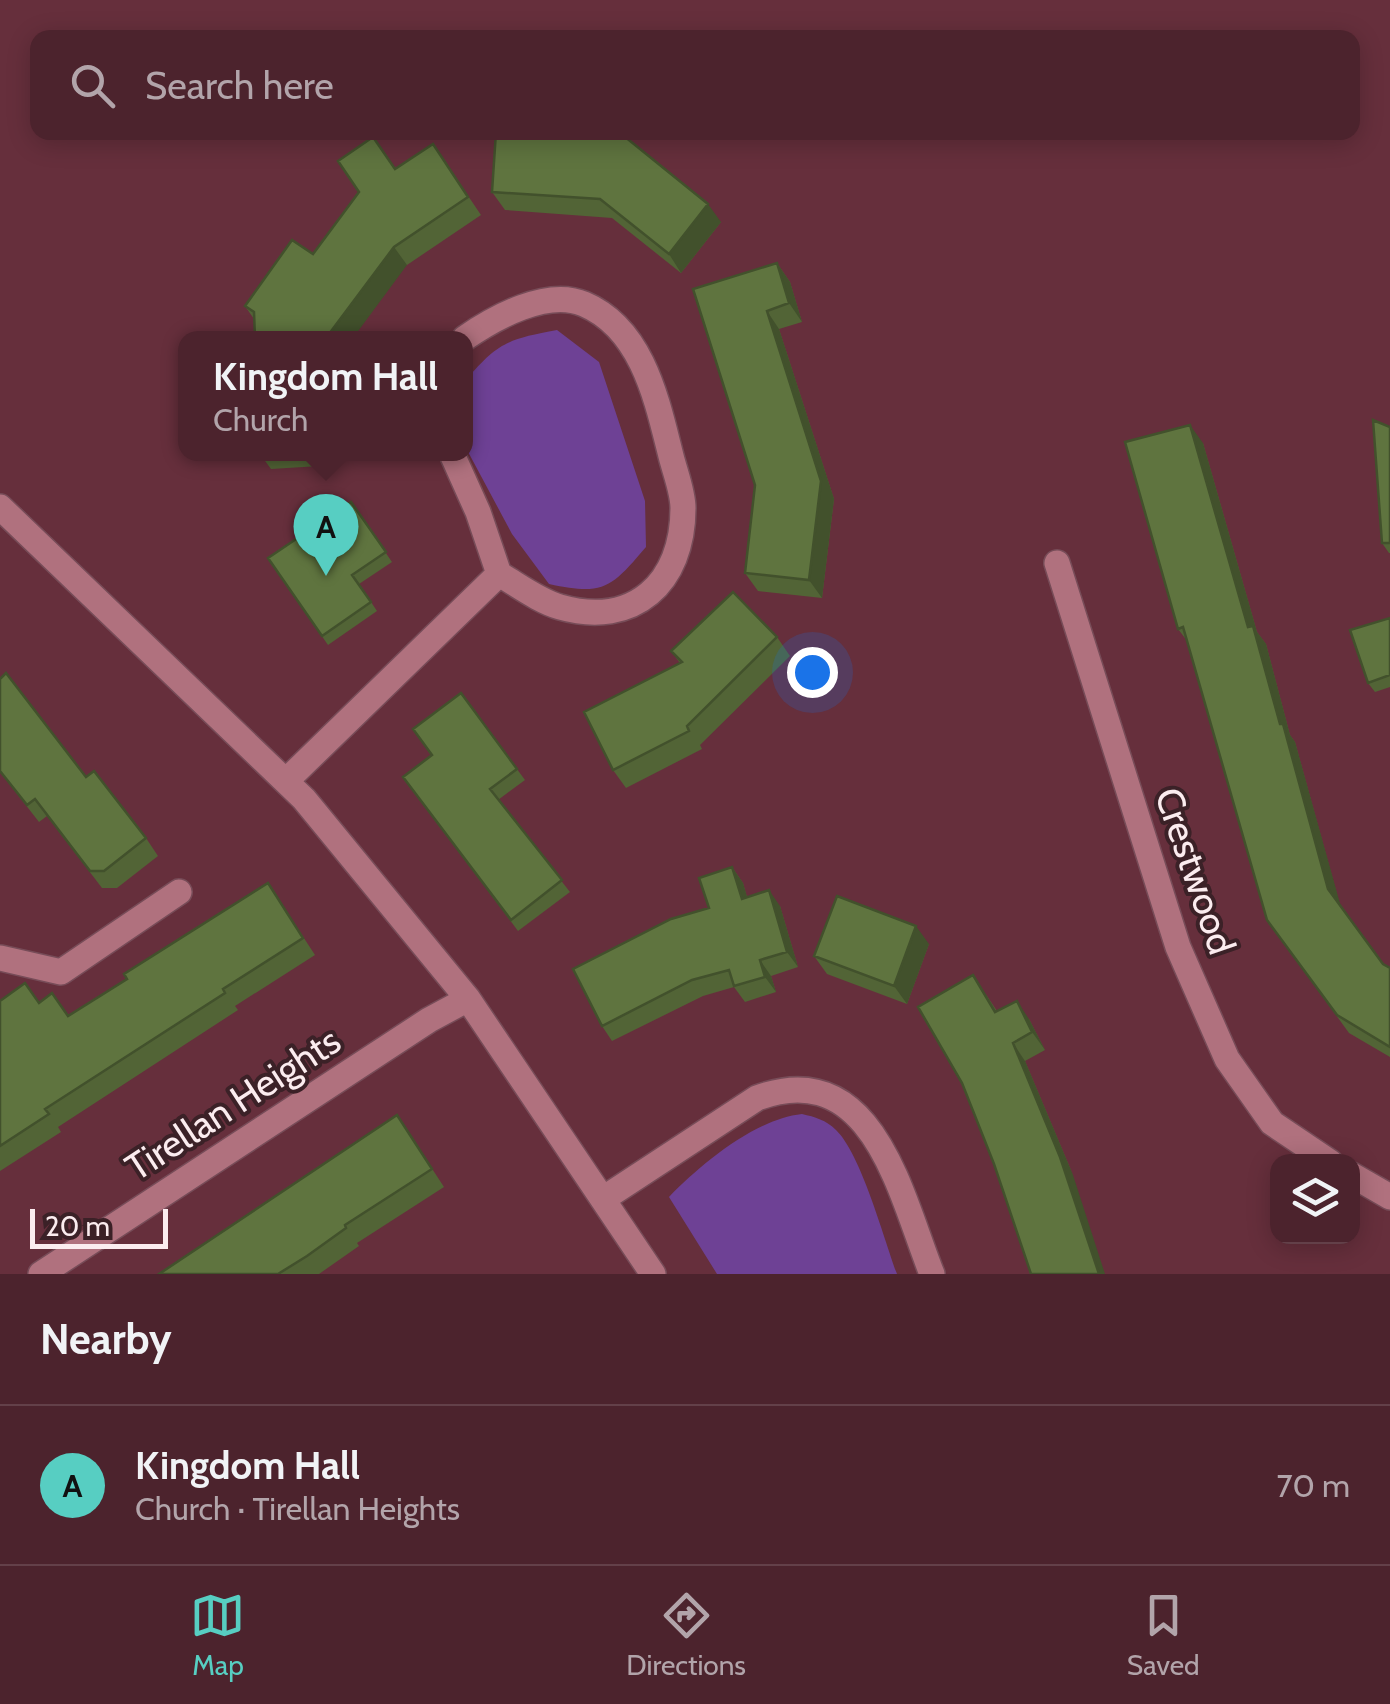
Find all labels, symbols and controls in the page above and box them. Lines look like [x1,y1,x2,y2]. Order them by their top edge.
search box [30,30,1360,140]
icon: search [65,58,120,113]
text: Search here [145,62,334,109]
popup [178,331,473,461]
text: Kingdom Hall [213,353,438,400]
text: Church [213,400,308,439]
pin: A [294,494,358,576]
your location [787,647,838,698]
street label: Crestwood [1145,781,1246,960]
street label: Tirellan Heights [117,1017,349,1190]
map controls [1270,1154,1360,1244]
button: layers [1270,1154,1360,1244]
scale bar [30,1204,168,1248]
text: 20 m [45,1209,110,1243]
text: Nearby [40,1313,172,1365]
text: Kingdom Hall [135,1442,360,1489]
text: A [62,1466,83,1505]
text: 70 m [1277,1466,1350,1505]
text: Church · Tirellan Heights [135,1489,460,1528]
tab: Map [190,1588,245,1682]
tab: Directions [626,1588,746,1682]
tab: Saved [1127,1588,1200,1682]

